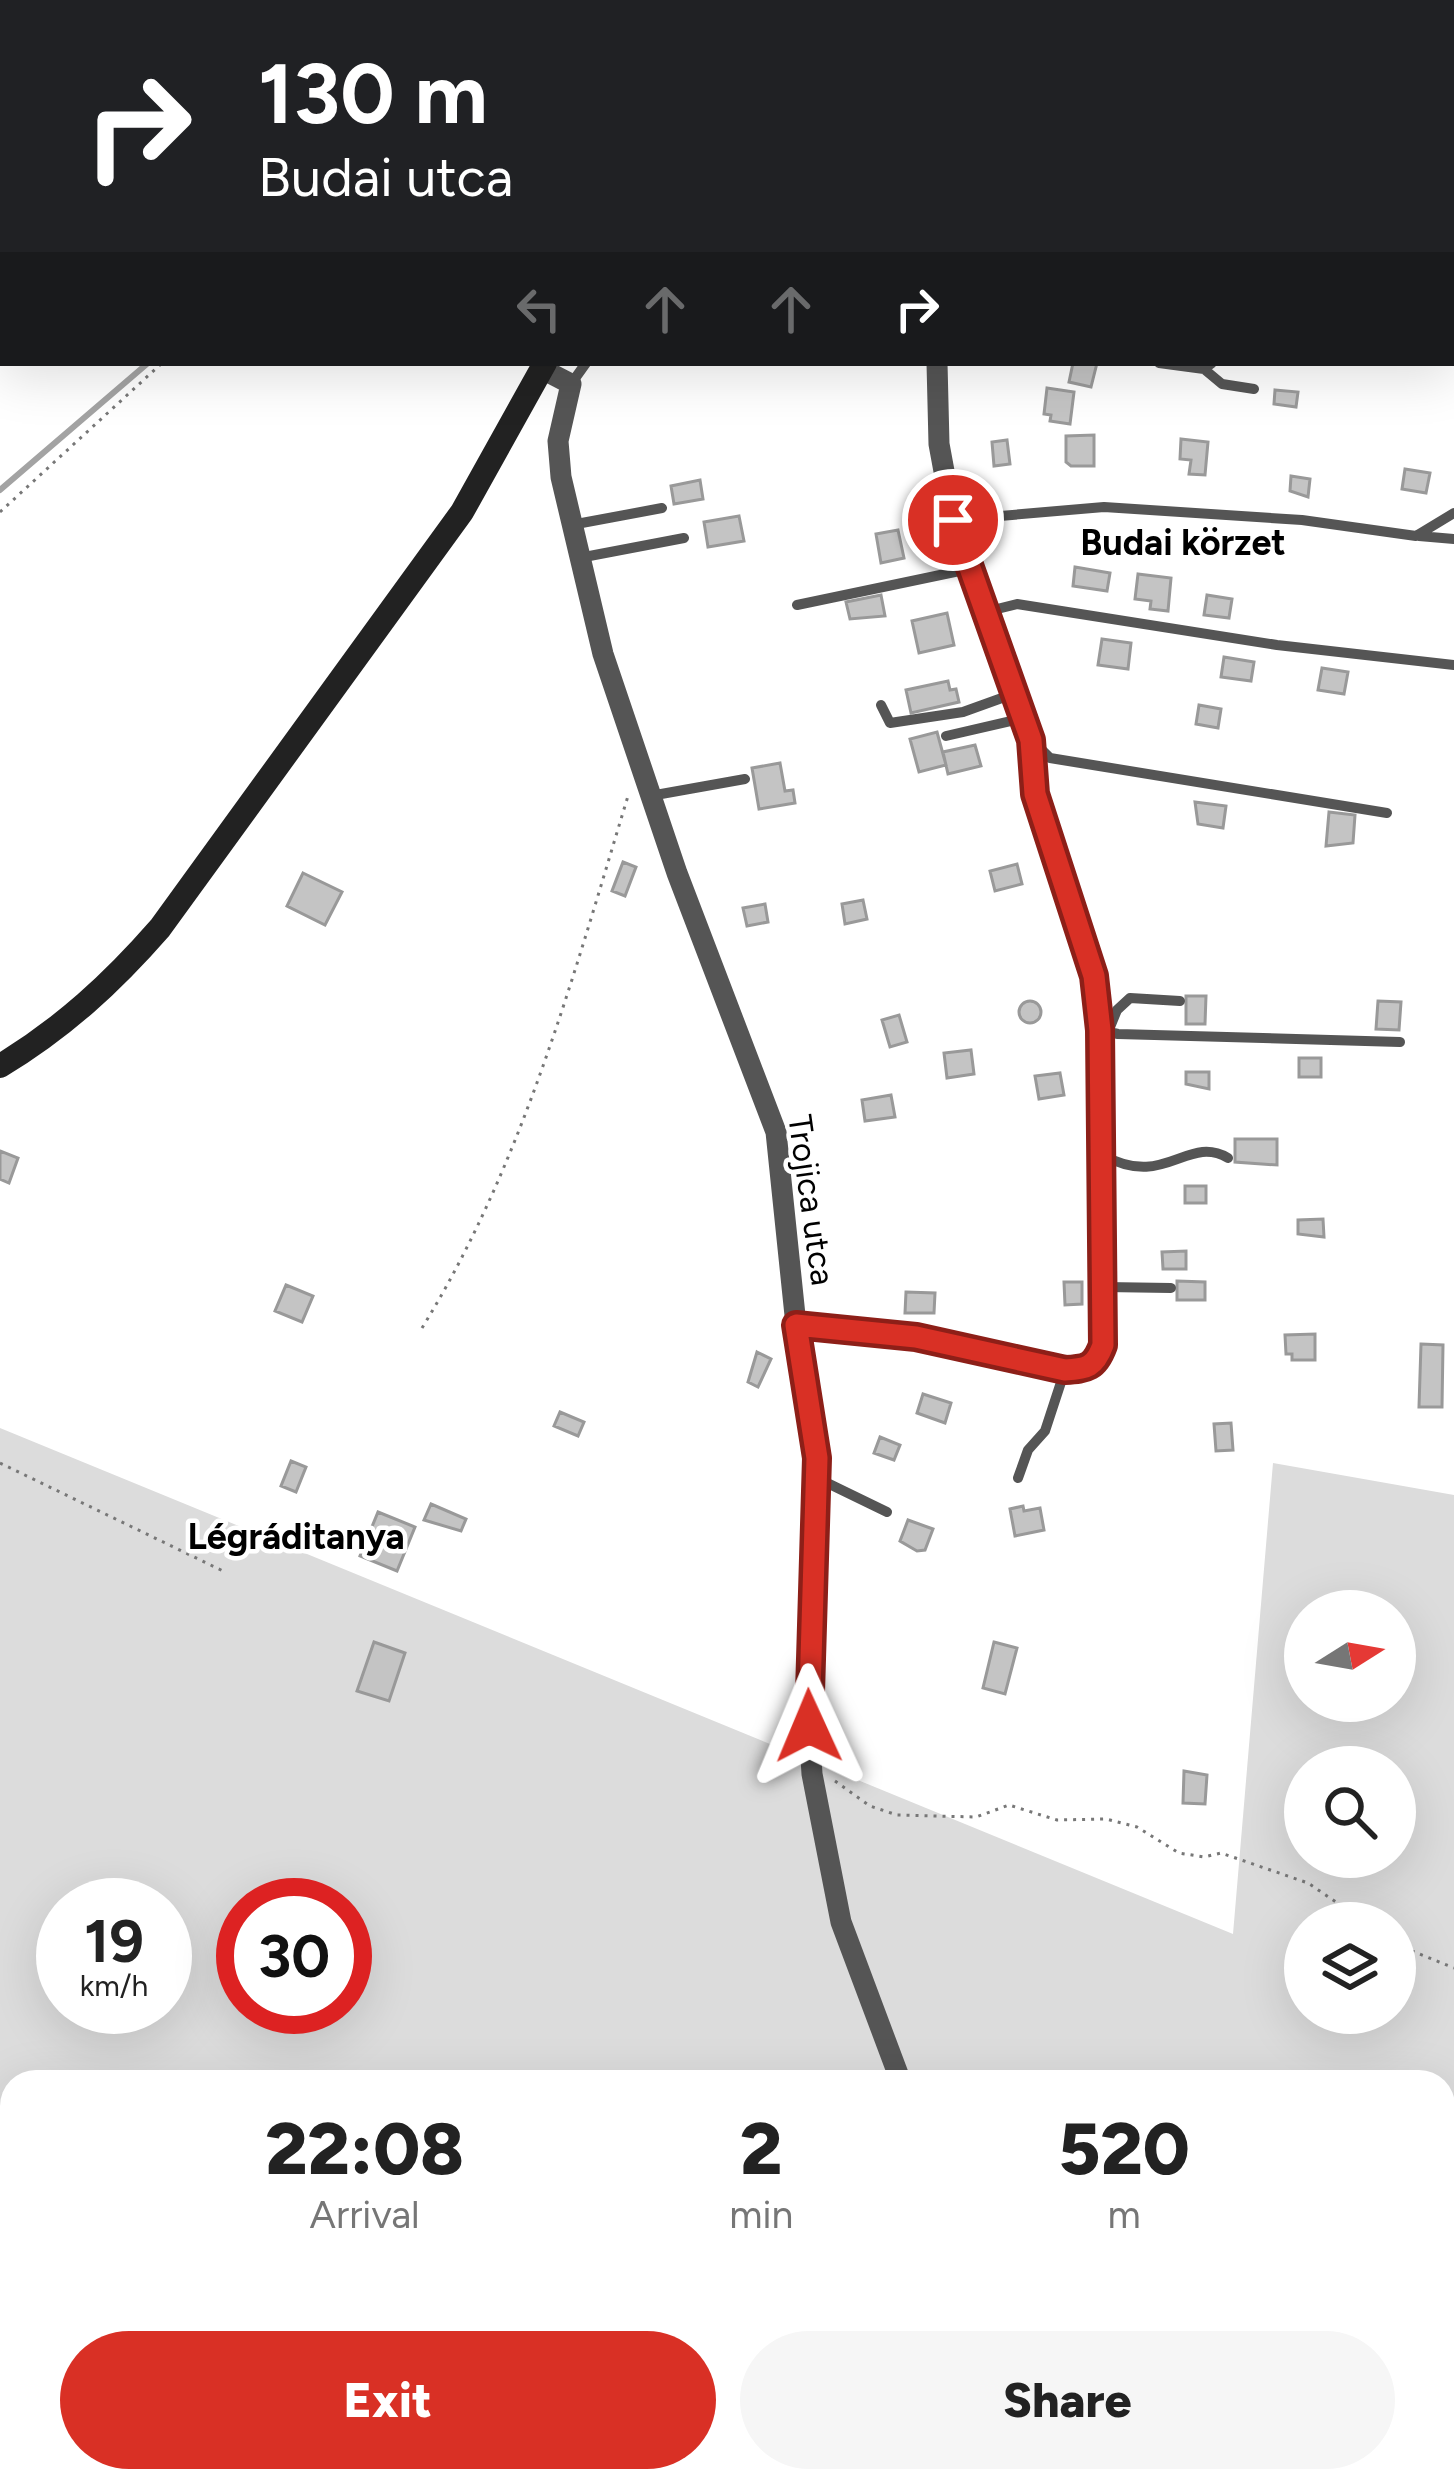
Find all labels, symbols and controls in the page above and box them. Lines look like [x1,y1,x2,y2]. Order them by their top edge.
text: 130 m [258,43,488,144]
icon: right [60,48,216,204]
text: Budai utca [258,145,513,210]
icon: left [506,276,572,342]
icon: ahead [632,276,698,342]
icon: ahead [758,276,824,342]
icon: right [884,276,950,342]
pin [902,469,1004,571]
icon: arrive [920,487,986,553]
district label: Budai körzet [1080,521,1286,564]
street label: Trojica utca [780,1112,843,1288]
district label: Légráditanya [187,1515,405,1558]
north arrow [1284,1590,1416,1722]
map controls [1284,1590,1416,2034]
position arrow [746,1663,872,1789]
button: search [1284,1746,1416,1878]
speed limit sign: 30 [216,1878,372,2034]
button: layers [1284,1902,1416,2034]
text: 19 [84,1905,144,1977]
text: km/h [80,1967,148,2004]
text: 22:08 [265,2106,464,2192]
text: 2 [740,2106,782,2192]
text: 520 [1058,2106,1190,2192]
text: Arrival [310,2191,420,2238]
text: min [729,2191,793,2238]
text: m [1108,2191,1141,2238]
button: Exit [60,2331,716,2469]
button: Share [740,2331,1395,2469]

